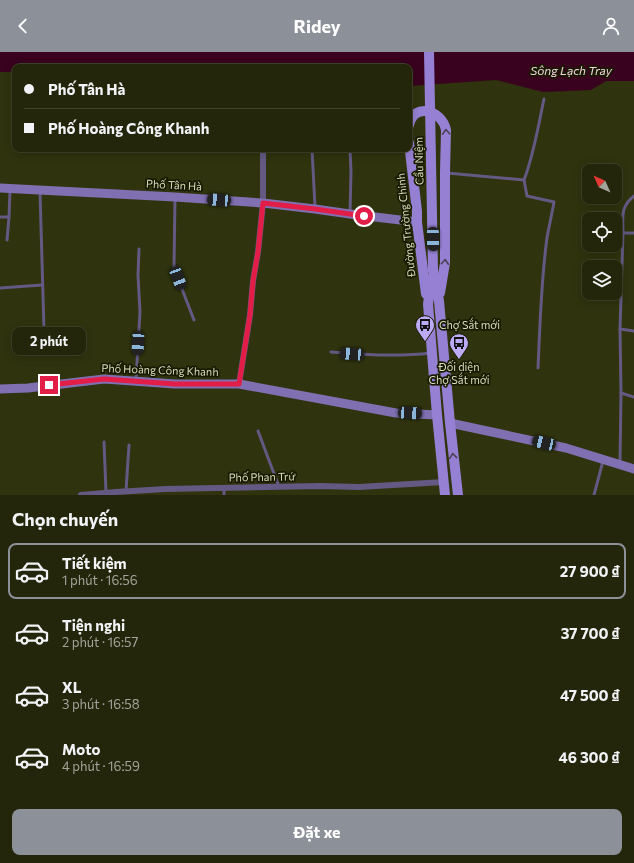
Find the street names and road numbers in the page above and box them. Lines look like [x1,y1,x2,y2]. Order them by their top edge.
street label: Cầu Niệm [412,137,425,185]
street label: Đường Trường Chinh [394,172,418,279]
street label: Phố Tân Hà [146,177,202,192]
street label: Phố Hoàng Công Khanh [101,361,219,378]
street label: Phố Phan Trứ [228,469,296,484]

